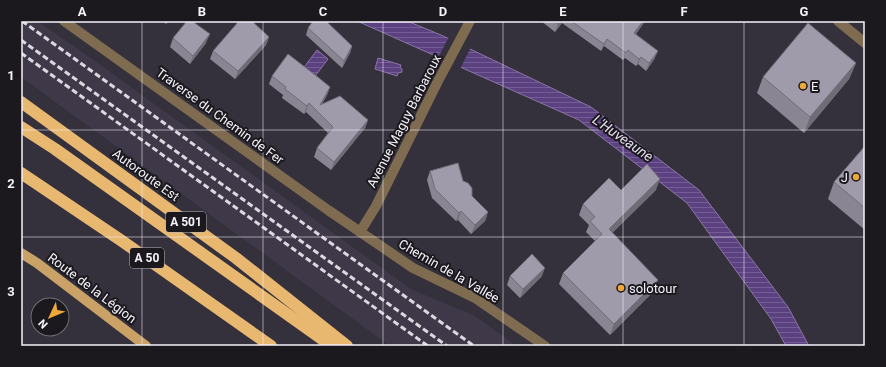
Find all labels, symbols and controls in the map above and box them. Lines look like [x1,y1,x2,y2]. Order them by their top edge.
text: A [78,4,87,19]
text: B [198,4,206,19]
text: C [319,4,328,19]
text: D [439,4,447,19]
text: E [559,4,567,19]
text: F [680,4,688,19]
text: G [800,4,809,19]
street label: Avenue Maguy Barbaroux [364,52,444,190]
street label: Traverse du Chemin de Fer [153,65,287,168]
text: 1 [7,68,15,83]
place label: E [811,79,818,94]
marker: E [798,81,808,91]
water label: L'Huveaune [590,111,656,165]
street label: Autoroute Est [110,146,182,204]
place label: J [841,170,848,185]
marker: J [851,172,861,182]
text: 2 [7,176,15,191]
road number: A 501 [166,212,206,232]
street label: Chemin de la Vallée [396,236,502,306]
road number: A 50 [130,248,164,268]
street label: Route de la Légion [45,250,139,326]
place label: solotour [629,281,677,296]
marker: solotour [616,283,626,293]
text: 3 [7,284,15,299]
north arrow [30,297,70,337]
text: N [36,316,51,331]

